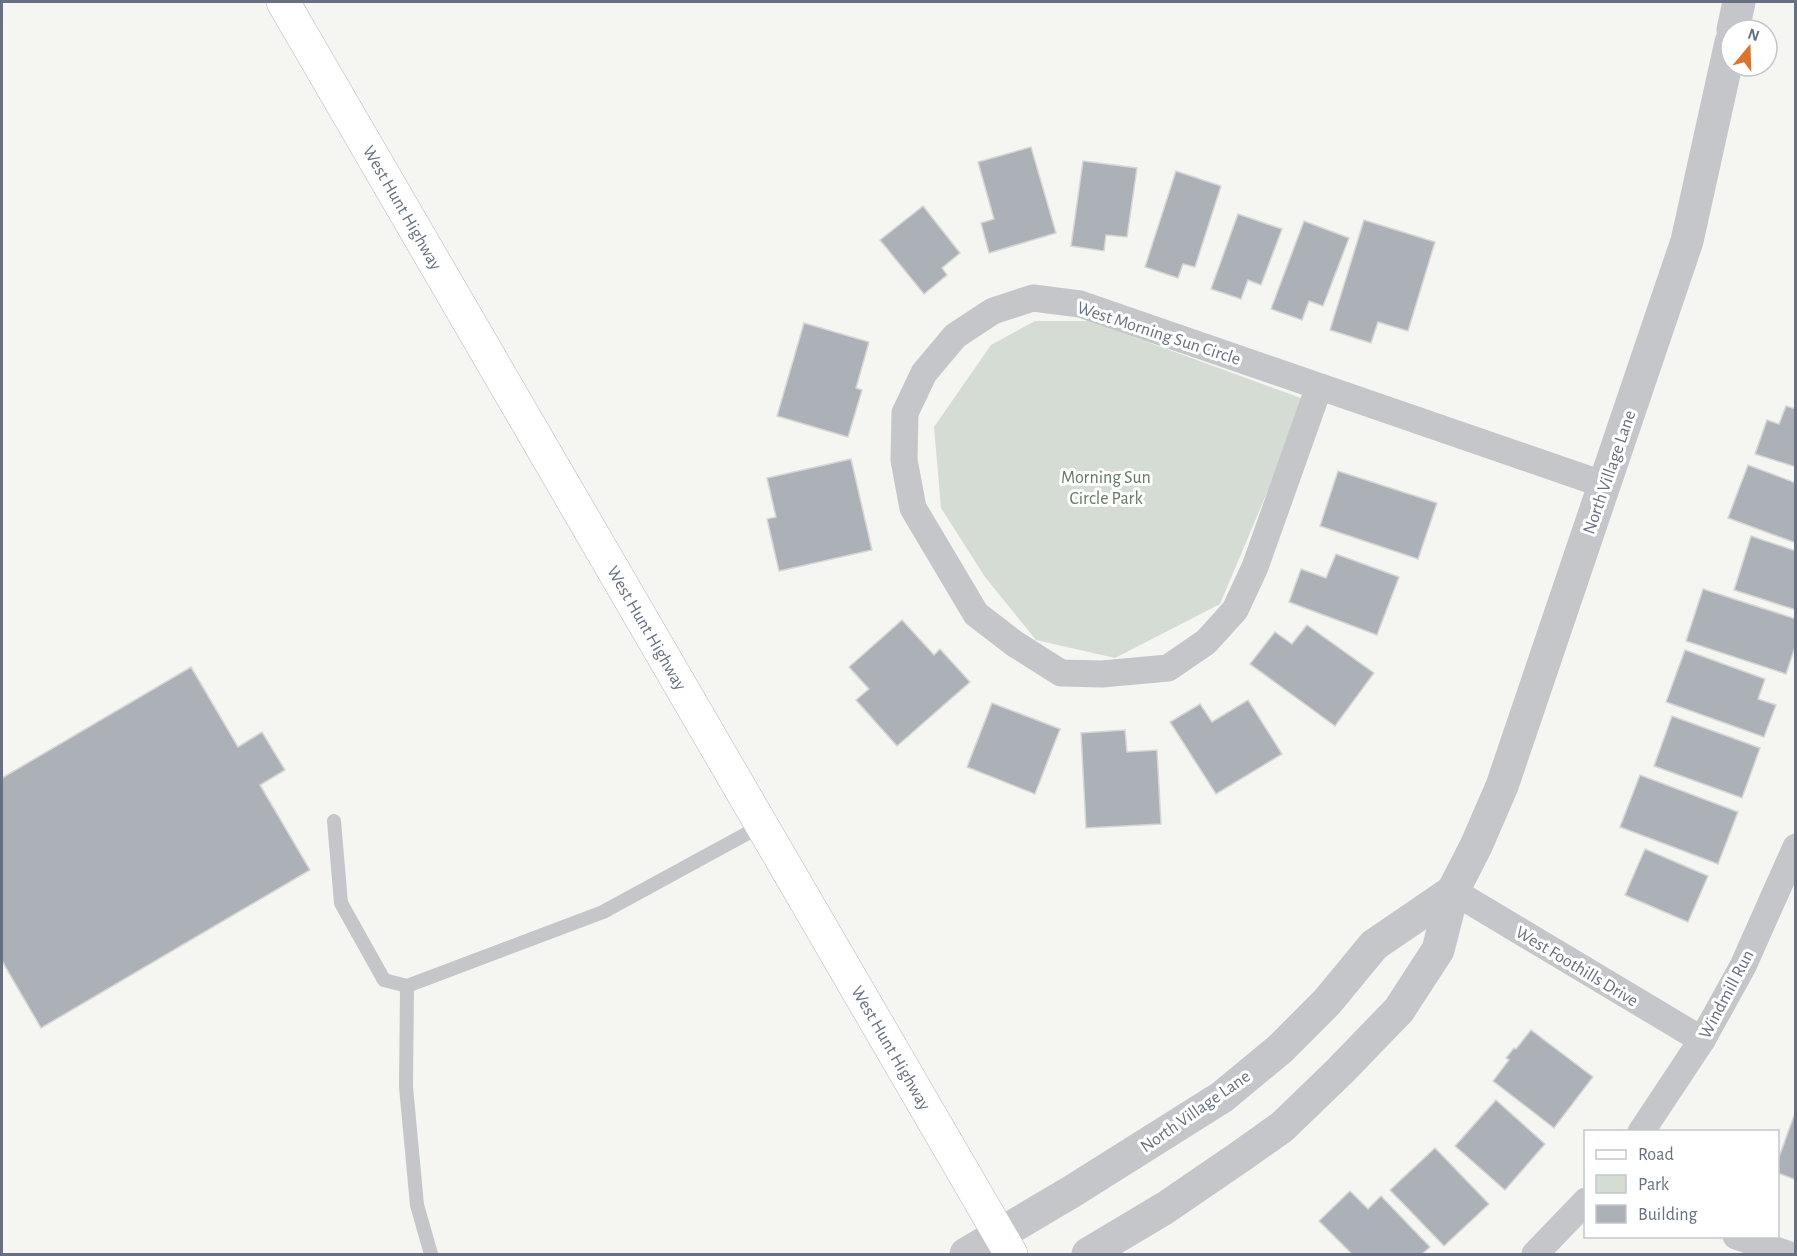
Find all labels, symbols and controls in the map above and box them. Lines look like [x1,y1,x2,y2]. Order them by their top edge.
north arrow [1719,18,1779,78]
text: N [1746,25,1761,44]
street label: West Hunt Highway [359,143,445,274]
street label: West Morning Sun Circle [1075,299,1243,369]
street label: North Village Lane [1580,408,1640,536]
park label: Morning Sun Circle Park [1061,469,1151,508]
street label: West Hunt Highway [603,563,689,694]
street label: West Foothills Drive [1512,923,1641,1010]
street label: Windmill Run [1696,947,1758,1042]
street label: West Hunt Highway [847,983,934,1114]
street label: North Village Lane [1137,1067,1254,1156]
legend [1584,1130,1779,1238]
text: Road [1638,1146,1674,1164]
text: Park [1638,1176,1670,1194]
text: Building [1638,1206,1698,1224]

